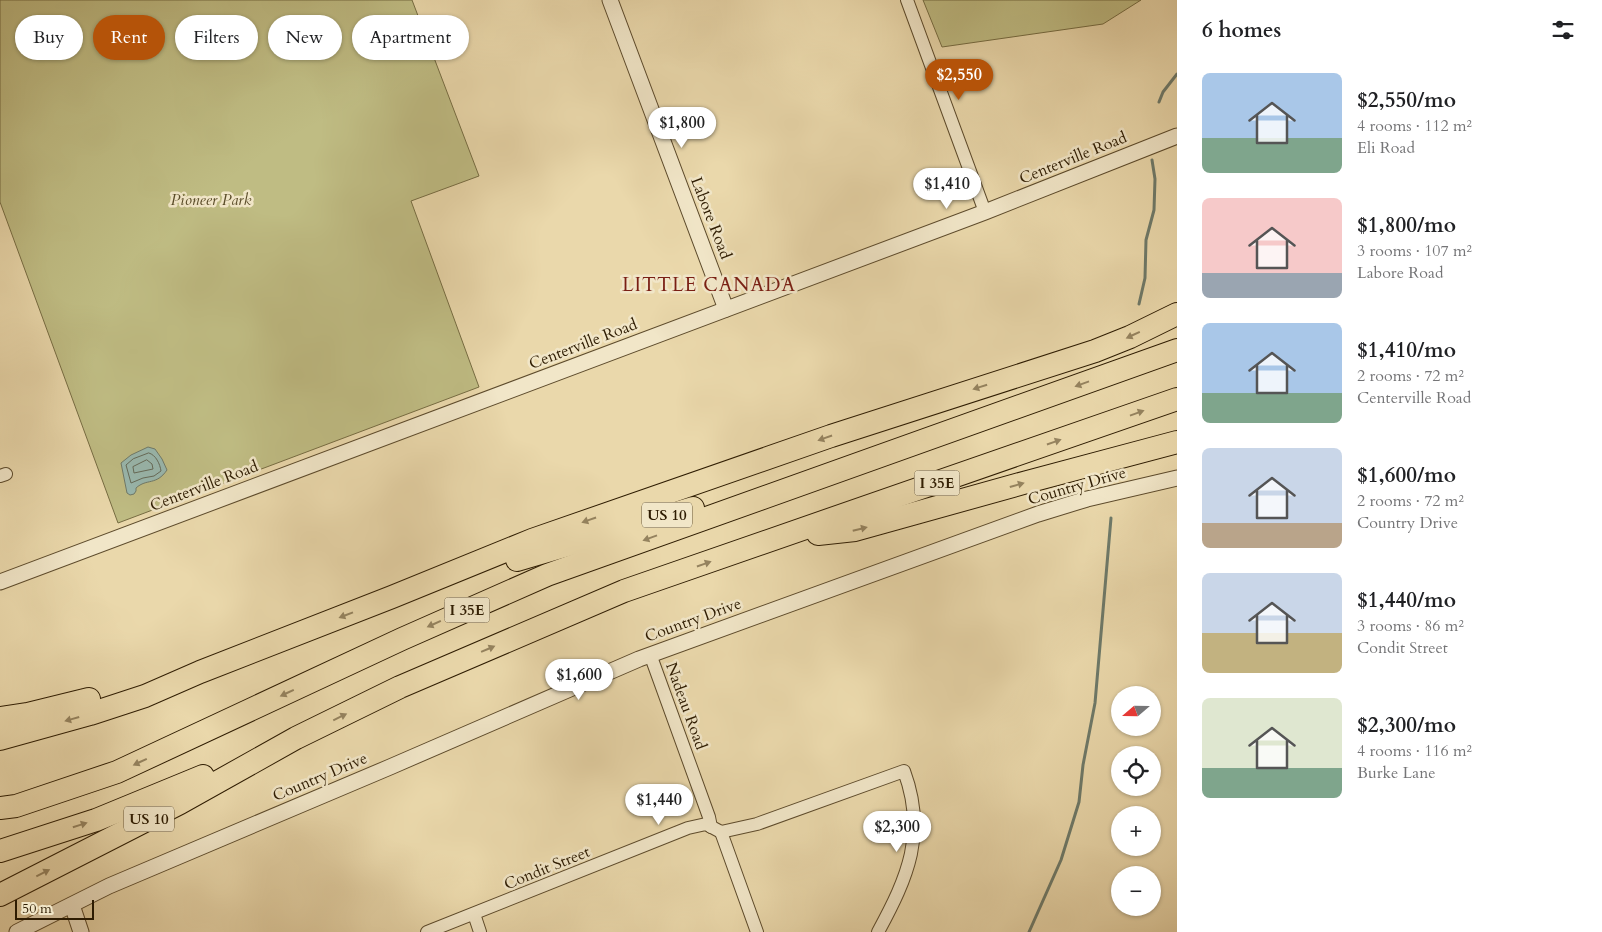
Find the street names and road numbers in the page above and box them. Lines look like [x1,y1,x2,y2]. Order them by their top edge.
street label: Centerville Road [1016,126,1131,190]
street label: Labore Road [685,174,737,263]
street label: Centerville Road [526,313,641,375]
street label: Centerville Road [147,455,262,517]
street label: Country Drive [1025,461,1129,511]
road number: I 35E [914,470,960,496]
road number: US 10 [642,502,692,528]
street label: Country Drive [642,592,744,648]
road number: I 35E [444,598,490,622]
street label: Nadeau Road [660,659,712,753]
street label: Country Drive [269,747,371,807]
road number: US 10 [124,806,174,832]
street label: Condit Street [501,841,593,895]

